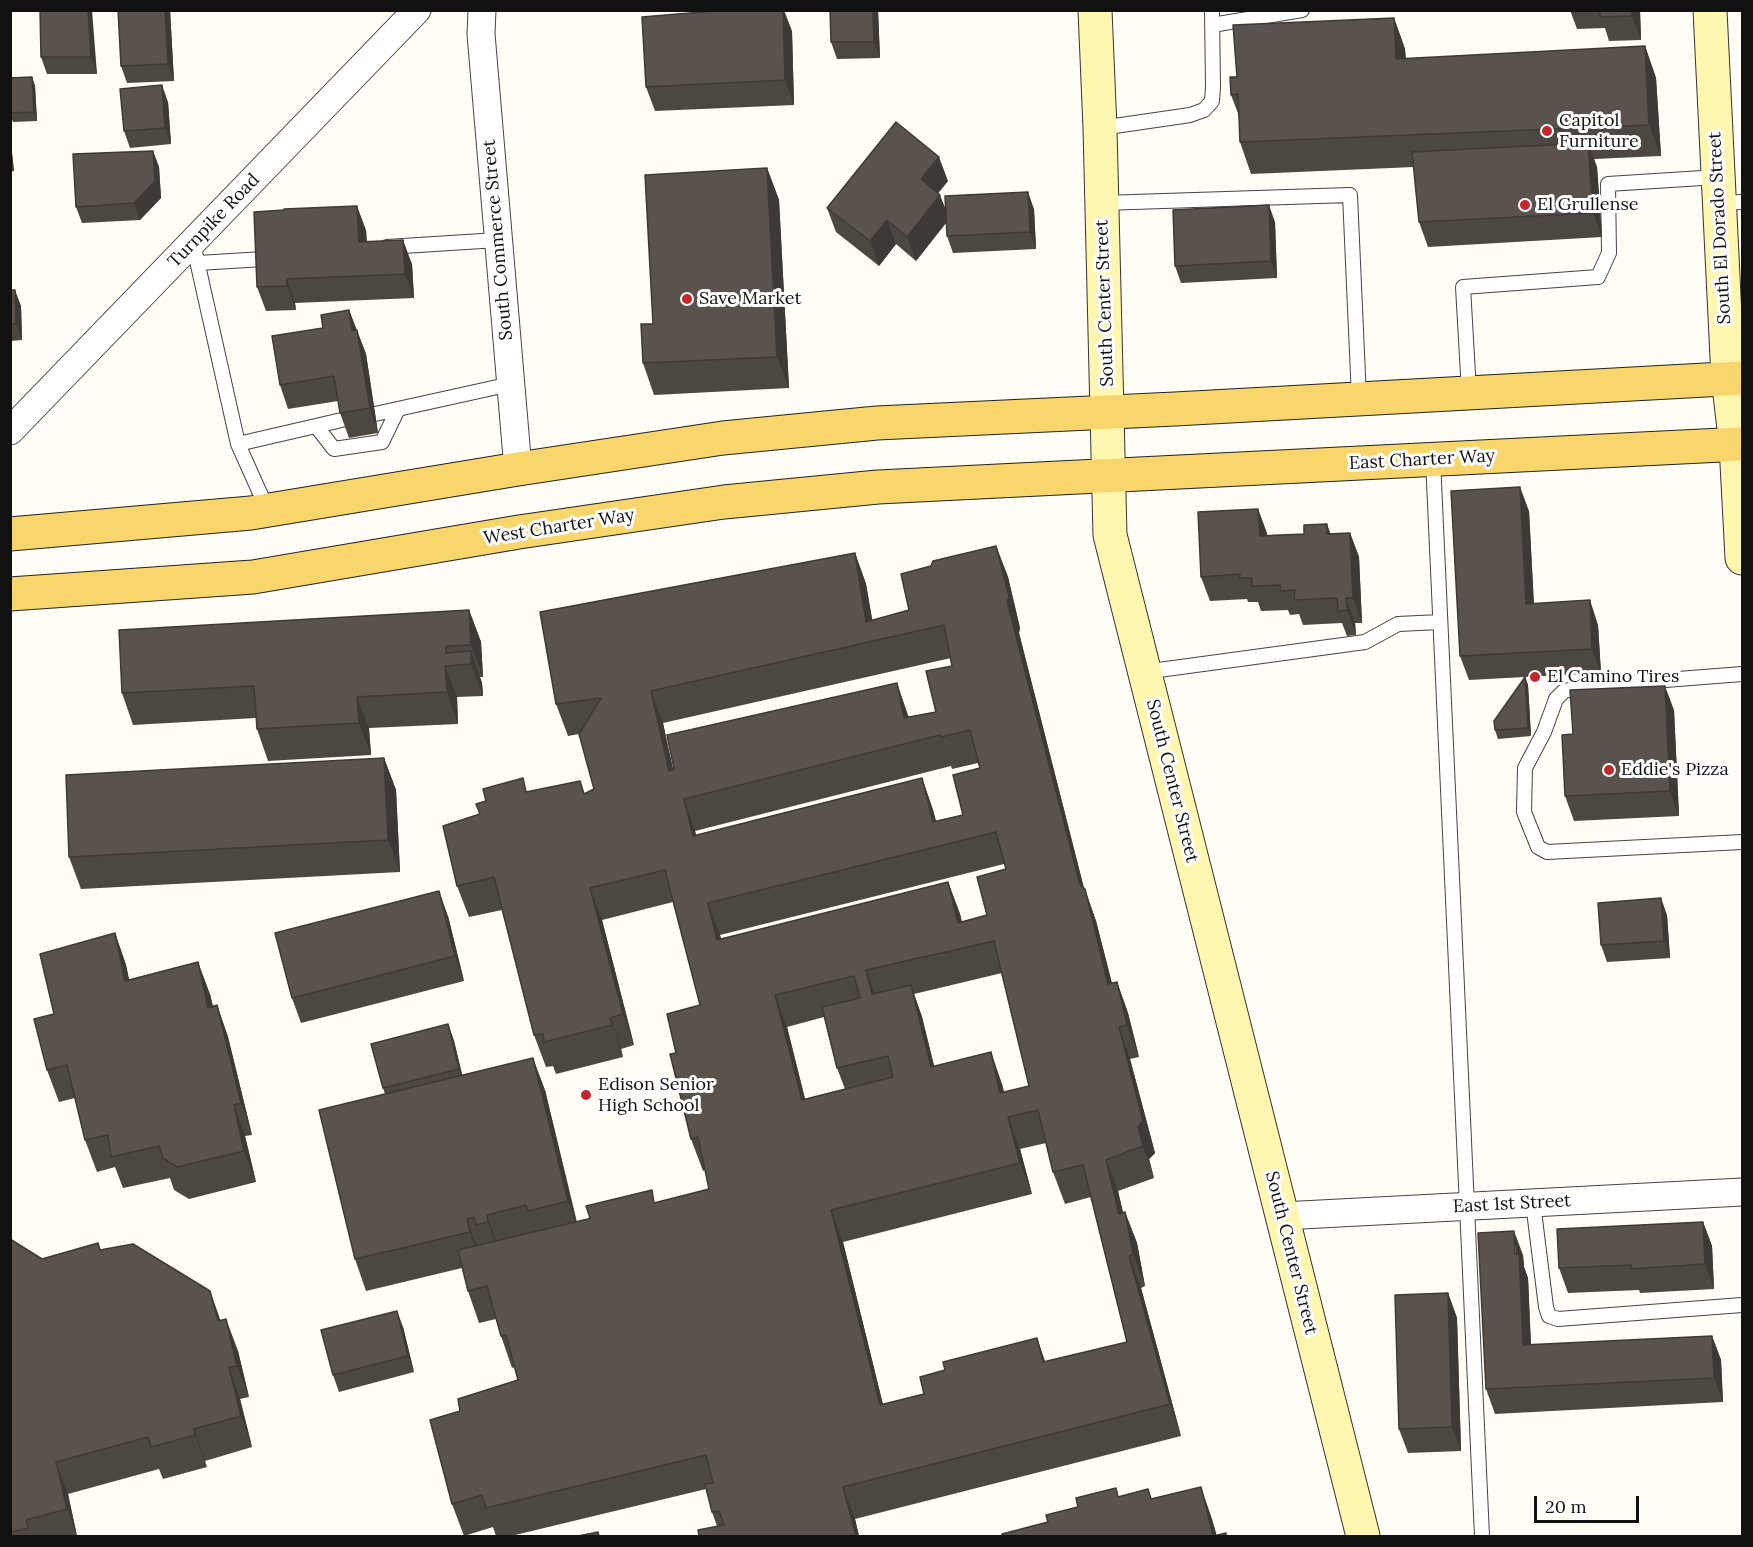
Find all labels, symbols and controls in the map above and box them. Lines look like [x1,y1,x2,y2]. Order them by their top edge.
place label: Capitol Furniture [1559,110,1639,152]
marker: Capitol Furniture [1540,124,1554,138]
street label: South El Dorado Street [1704,131,1736,325]
street label: South Commerce Street [478,139,518,341]
street label: Turnpike Road [164,170,264,272]
place label: El Grullense [1537,194,1639,216]
marker: El Grullense [1518,198,1532,212]
street label: South Center Street [1091,219,1119,387]
place label: Save Market [699,288,801,310]
marker: Save Market [680,292,694,306]
street label: East Charter Way [1348,445,1496,475]
street label: West Charter Way [482,504,636,550]
place label: El Camino Tires [1547,666,1679,688]
marker: El Camino Tires [1528,670,1542,684]
street label: South Center Street [1141,697,1203,865]
place label: Eddie's Pizza [1621,759,1729,781]
marker: Eddie's Pizza [1602,763,1616,777]
place label: Edison Senior High School [598,1074,714,1116]
marker: Edison Senior High School [579,1088,593,1102]
street label: South Center Street [1260,1169,1322,1337]
street label: East 1st Street [1452,1190,1572,1218]
scale bar [1537,1484,1642,1522]
text: 20 m [1545,1495,1587,1518]

